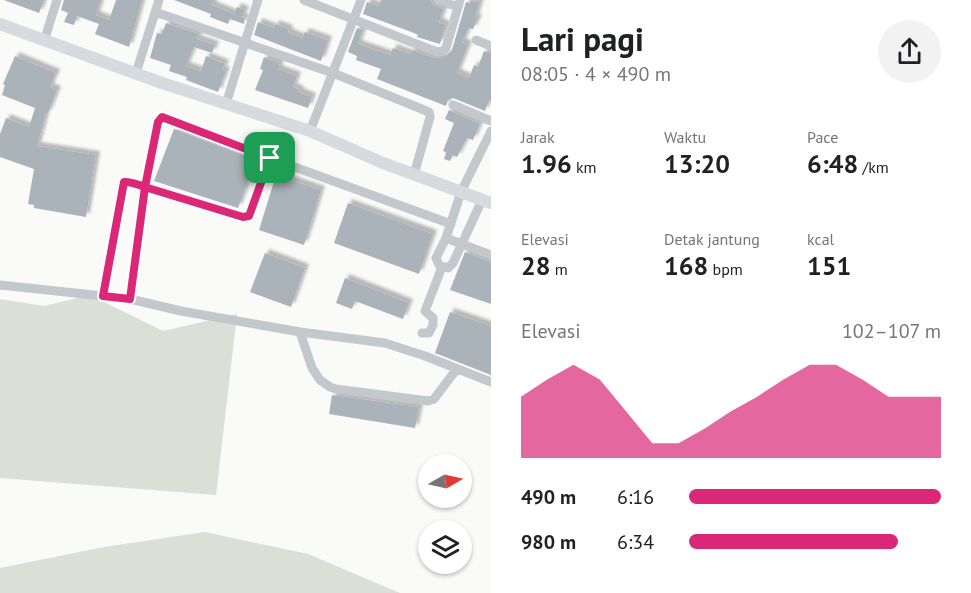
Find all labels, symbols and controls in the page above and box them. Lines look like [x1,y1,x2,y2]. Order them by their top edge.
text: Lari pagi [521,17,644,60]
button: share [878,20,941,83]
text: 08:05 · 4 × 490 m [521,61,671,87]
text: Jarak [521,127,555,147]
text: Waktu [664,127,706,147]
text: Pace [807,127,838,147]
pin [244,132,295,183]
icon: arrive [253,141,286,174]
text: 1.96 [521,147,572,180]
text: 13:20 [664,147,730,180]
text: 6:48 [807,147,858,180]
text: km [572,157,597,177]
text: /km [858,157,889,177]
text: Elevasi [521,229,569,249]
text: Detak jantung [664,229,760,249]
text: kcal [807,229,834,249]
text: 28 [521,249,550,282]
text: 168 [664,249,708,282]
text: 151 [807,249,851,282]
text: m [550,259,568,279]
text: bpm [708,259,743,279]
text: Elevasi [521,318,581,344]
text: 102–107 m [842,318,941,344]
north arrow [418,454,472,508]
map controls [418,454,472,574]
text: 490 m [521,484,576,510]
text: 6:16 [617,484,654,510]
button: layers [418,520,472,574]
text: 980 m [521,529,576,555]
text: 6:34 [617,529,654,555]

